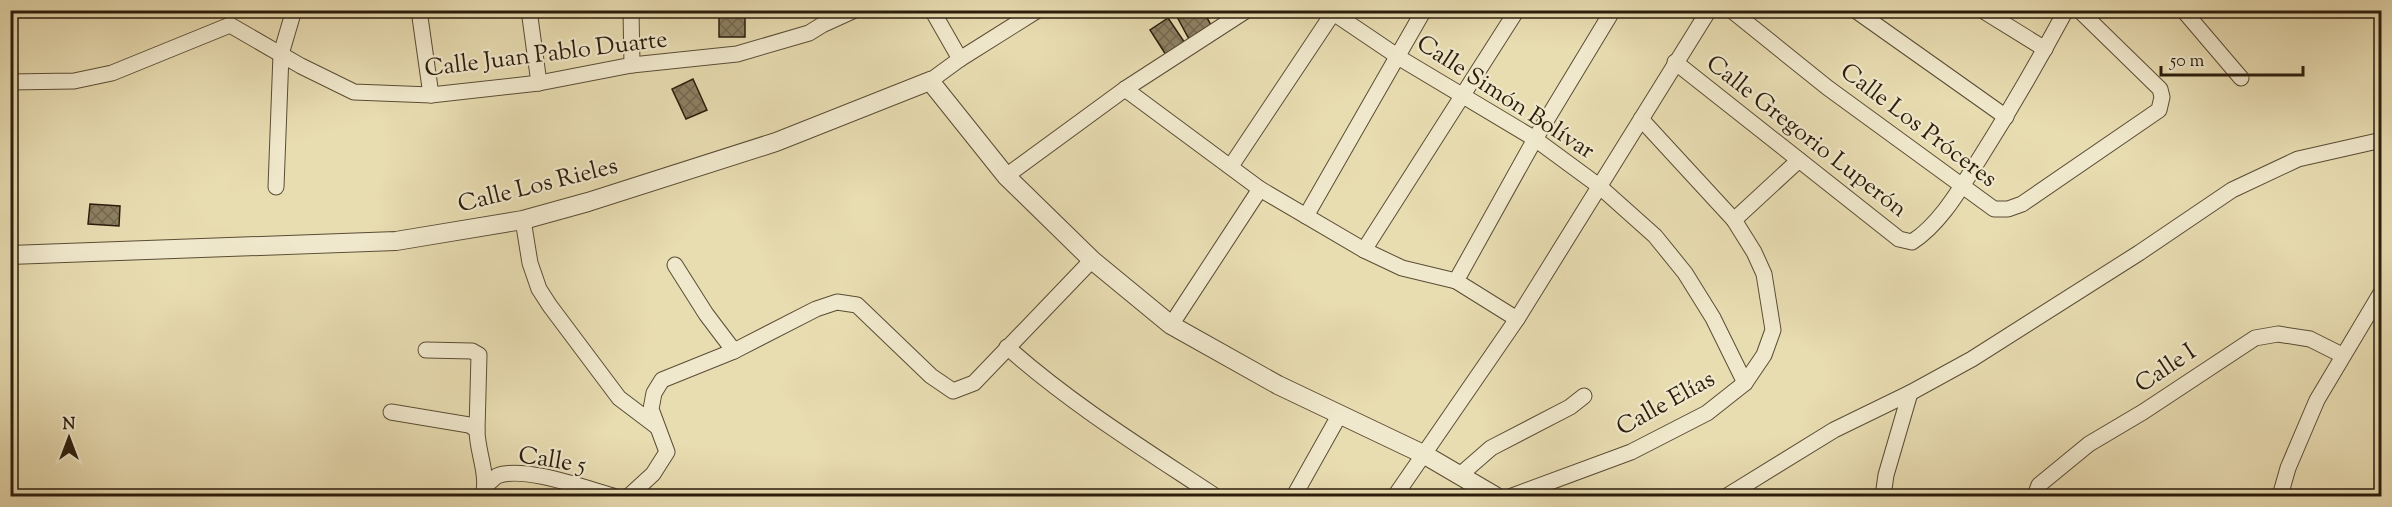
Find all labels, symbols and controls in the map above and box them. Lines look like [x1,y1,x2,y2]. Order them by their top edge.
street label: Calle Juan Pablo Duarte [423,23,669,87]
street label: Calle Simón Bolívar [1409,28,1601,168]
scale bar [2161,39,2304,77]
street label: Calle Gregorio Luperón [1698,48,1914,226]
text: 50 m [2169,49,2205,75]
street label: Calle Los Próceres [1832,56,2004,196]
street label: Calle Los Rieles [454,150,622,222]
street label: Calle I [2129,336,2204,402]
street label: Calle Elías [1611,363,1721,445]
north arrow [39,408,99,468]
text: N [63,414,76,437]
street label: Calle 5 [516,439,588,483]

